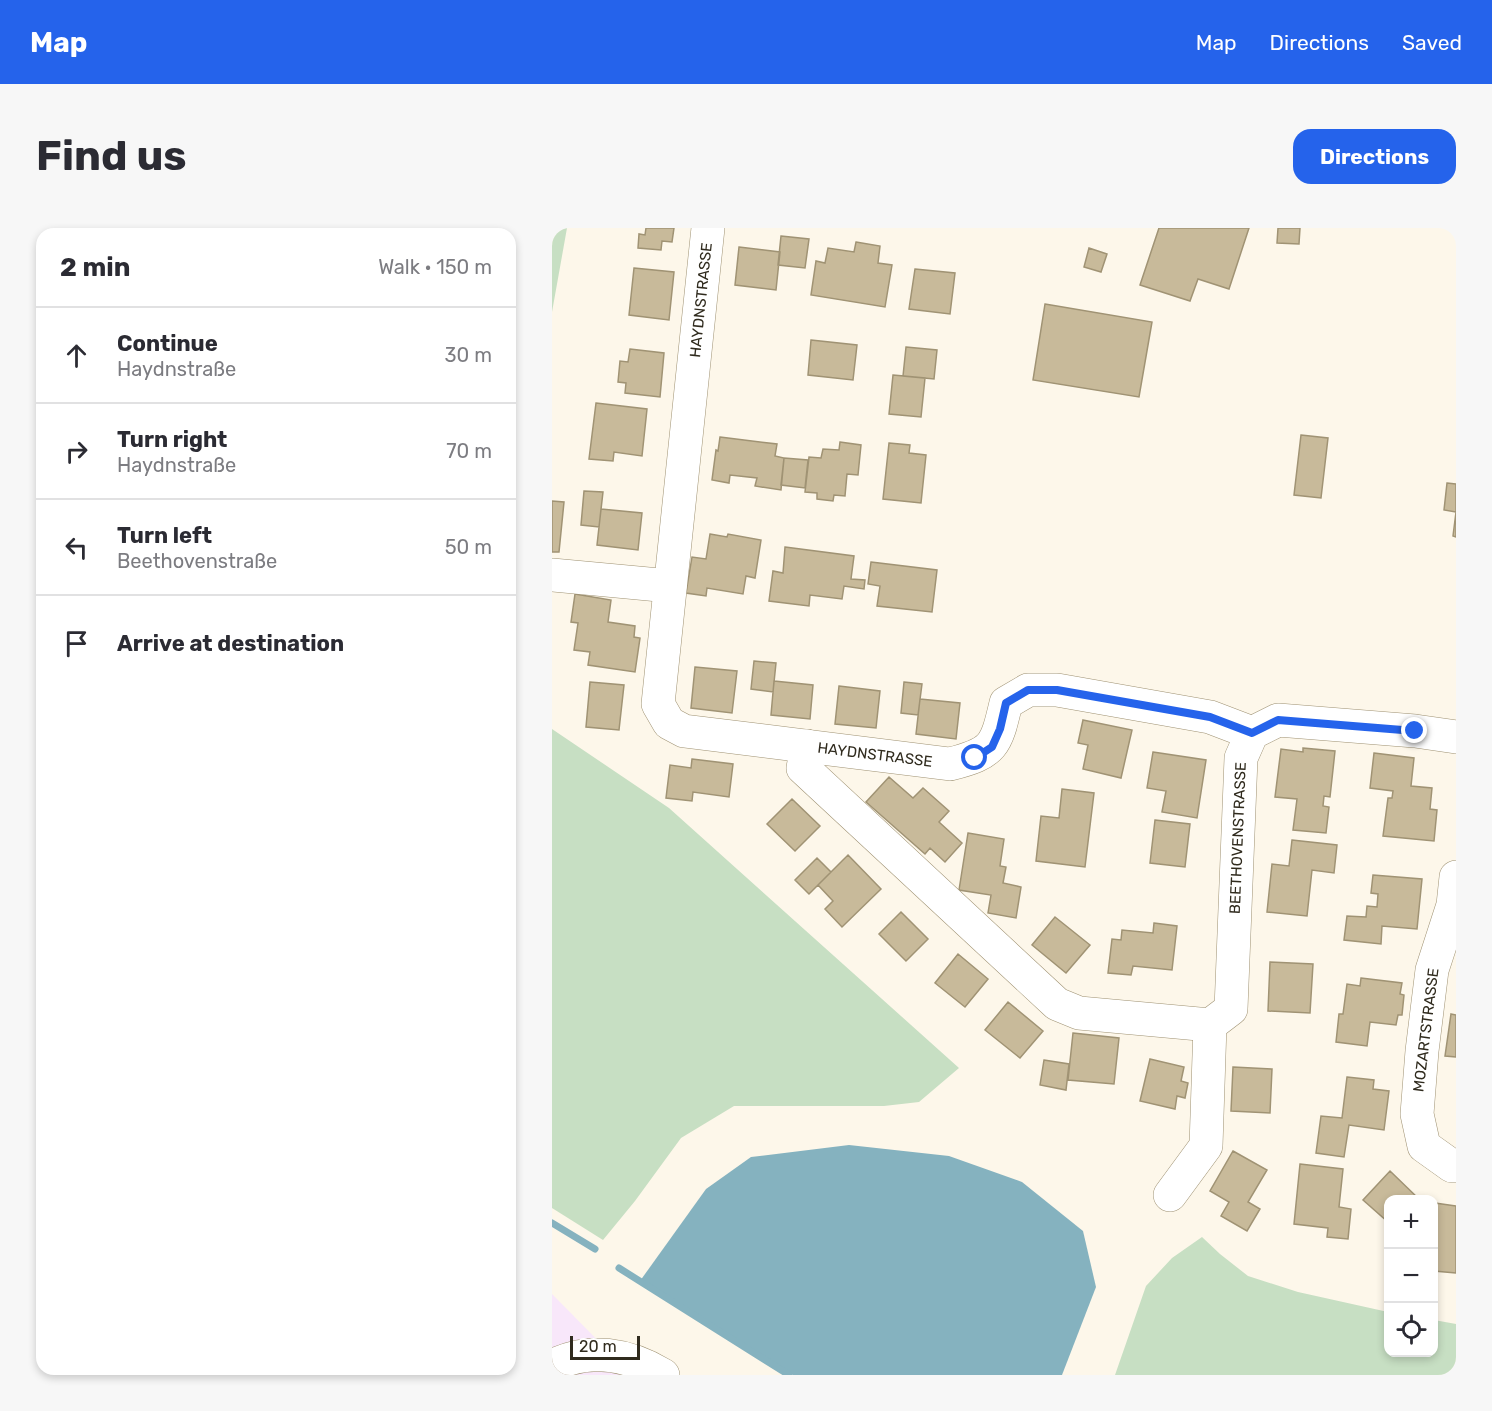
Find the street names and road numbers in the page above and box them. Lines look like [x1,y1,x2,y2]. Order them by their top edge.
street label: HAYDNSTRASSE [686,242,716,358]
street label: HAYDNSTRASSE [816,739,933,771]
street label: BEETHOVENSTRASSE [1226,762,1250,914]
street label: MOZARTSTRASSE [1409,967,1443,1093]

